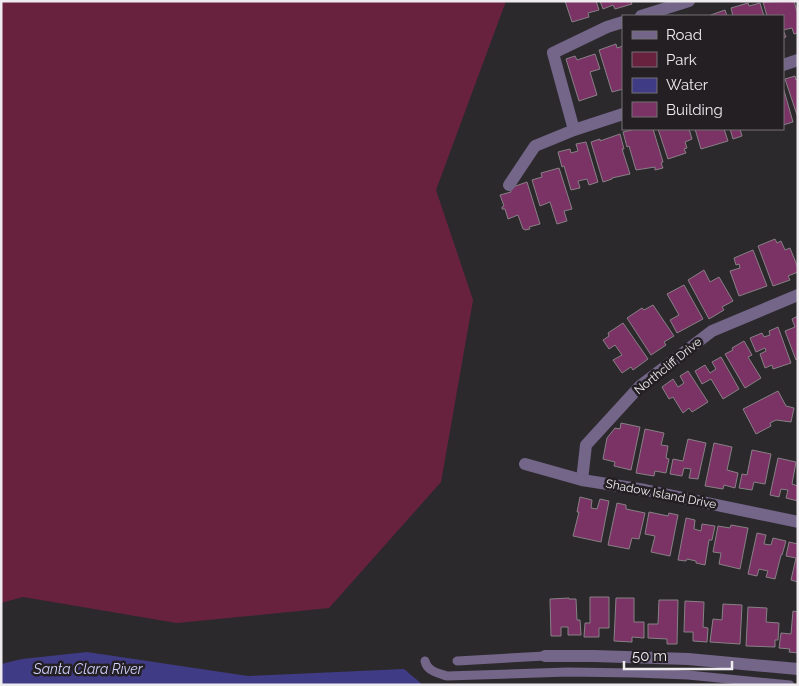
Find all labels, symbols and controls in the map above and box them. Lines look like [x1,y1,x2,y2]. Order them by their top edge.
legend [622,15,784,130]
text: Road [666,26,702,44]
text: Park [666,51,697,69]
text: Water [666,76,709,94]
text: Building [666,101,723,119]
street label: Northcliff Drive [632,335,704,397]
street label: Shadow Island Drive [605,476,717,512]
scale bar [624,638,732,670]
text: 50 m [632,647,667,665]
water label: Santa Clara River [33,661,144,677]

